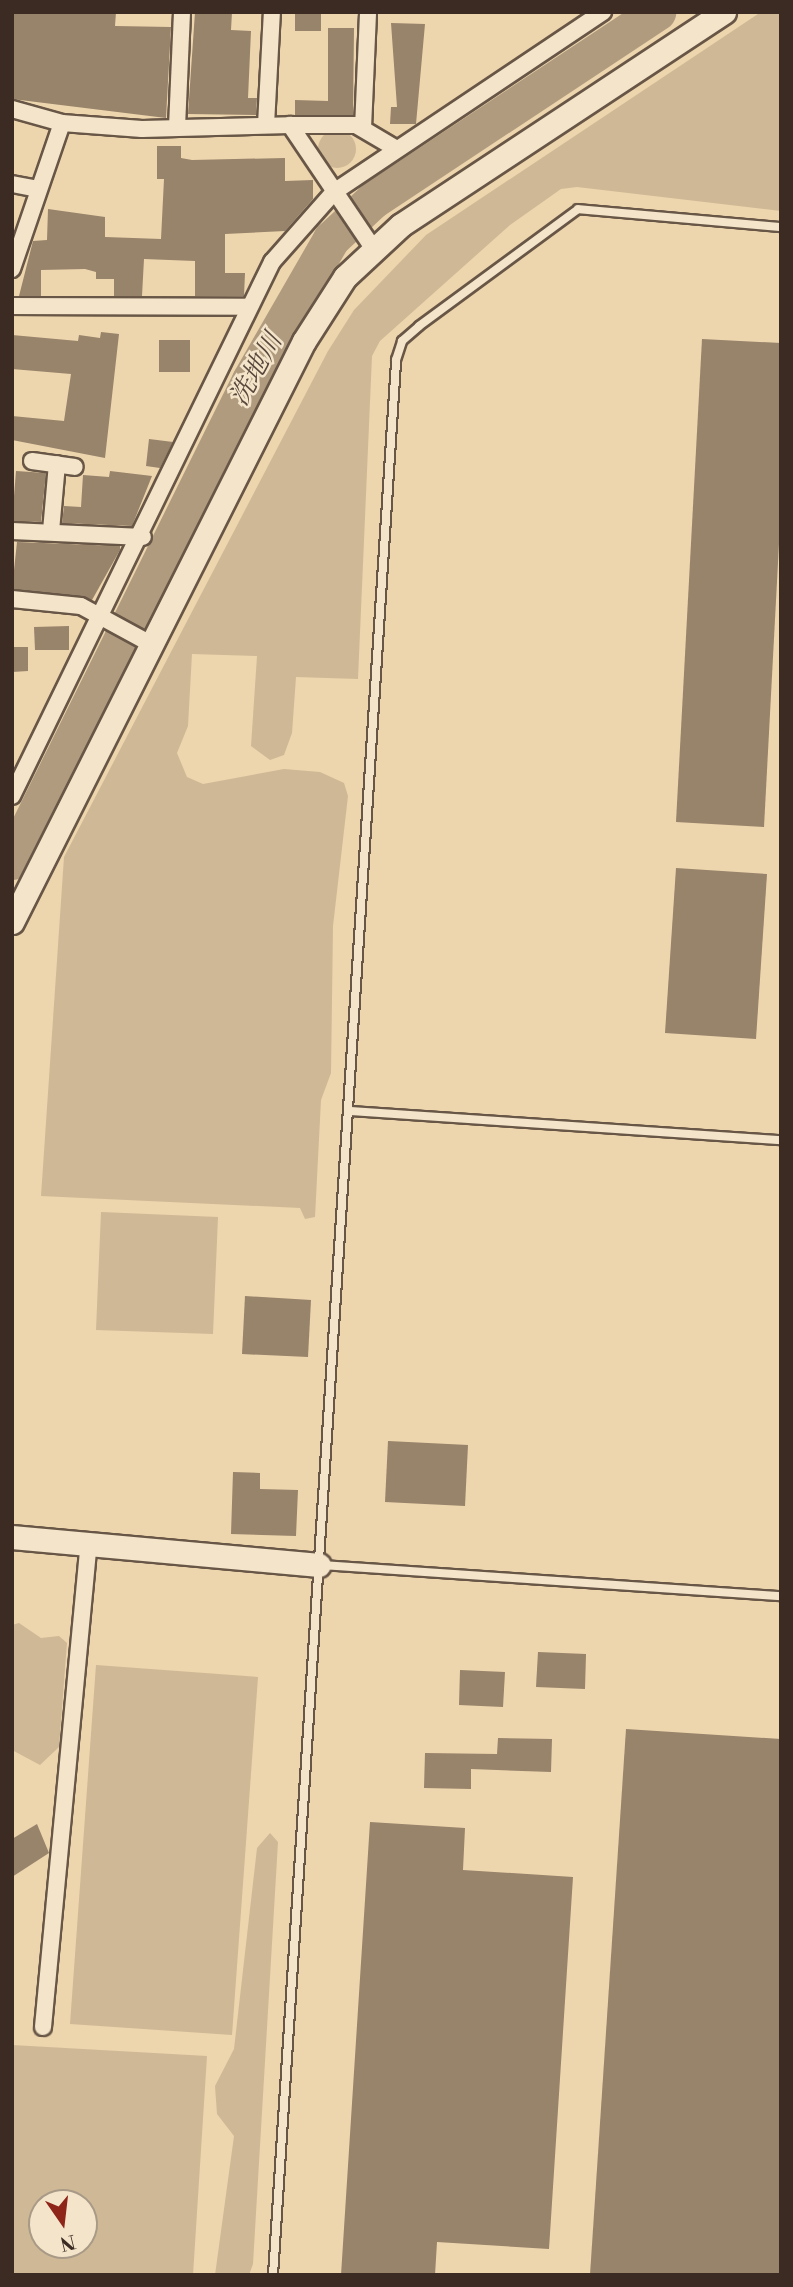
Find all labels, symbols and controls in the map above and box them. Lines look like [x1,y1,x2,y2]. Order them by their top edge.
water label: 洗地川 [224,328,290,412]
north arrow [28,2189,98,2259]
text: N [57,2229,78,2256]

